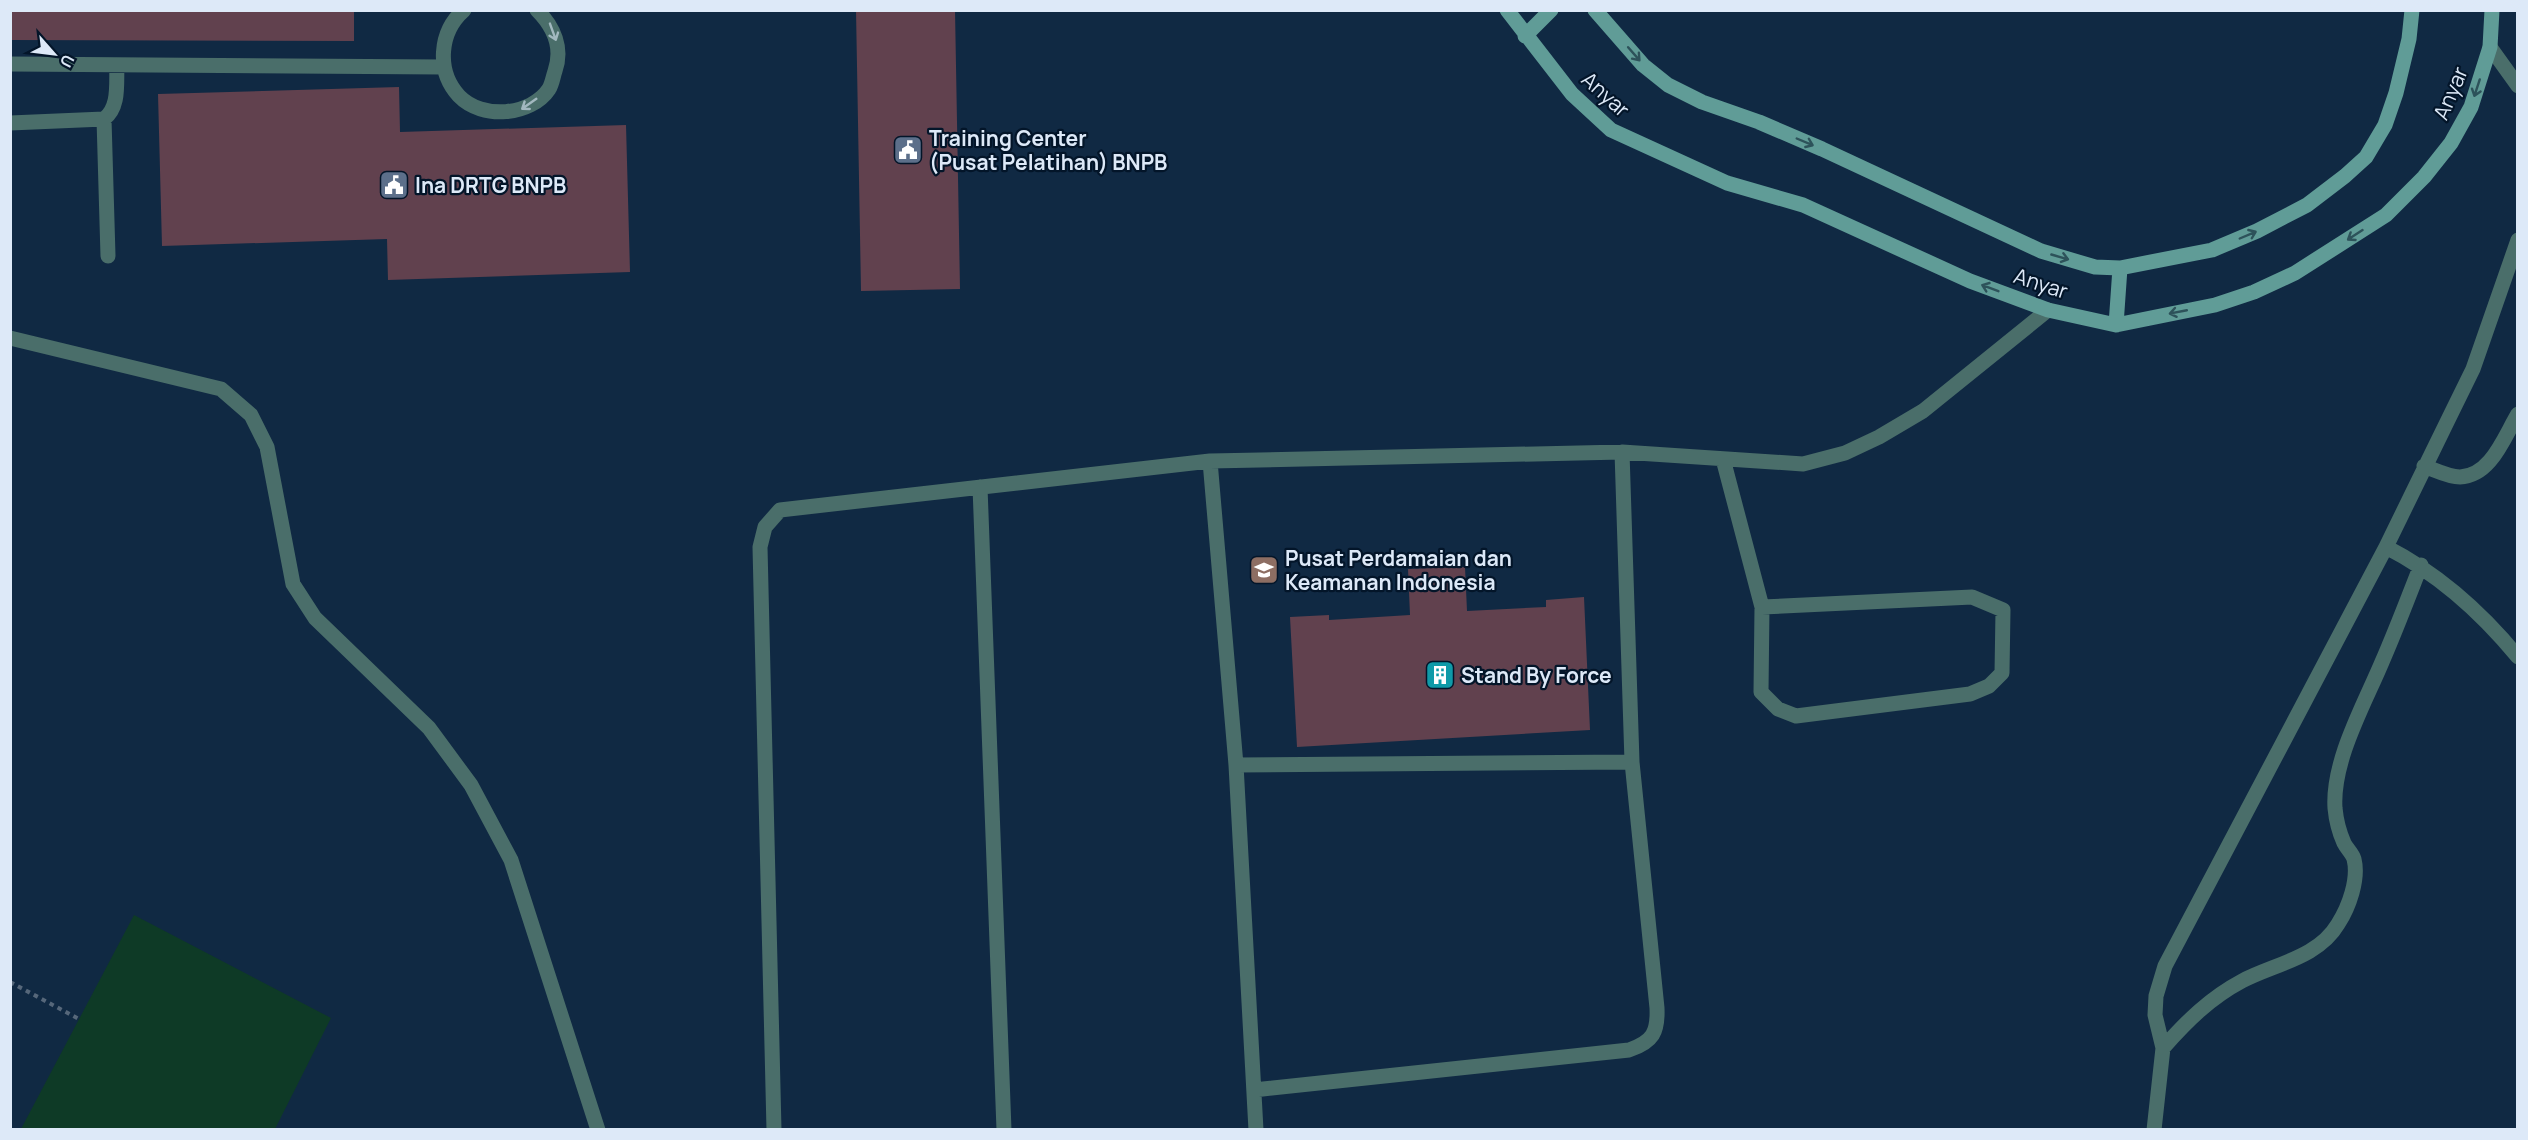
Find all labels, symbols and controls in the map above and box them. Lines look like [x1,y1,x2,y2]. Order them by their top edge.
one-way arrow [548,22,559,40]
north arrow [24,24,84,84]
one-way arrow [1627,46,1641,61]
text: U [55,51,80,71]
street label: Anyar [2426,62,2474,124]
street label: Anyar [1576,65,1636,123]
one-way arrow [2471,78,2482,97]
one-way arrow [521,98,537,110]
place label: Training Center (Pusat Pelatihan) BNPB [929,124,1167,176]
public building icon: Training Center (Pusat Pelatihan) BNPB [892,134,924,166]
one-way arrow [1796,137,1814,148]
public building icon: Ina DRTG BNPB [378,169,410,201]
place label: Ina DRTG BNPB [415,171,566,199]
one-way arrow [2239,229,2257,240]
one-way arrow [2347,229,2364,242]
one-way arrow [2050,252,2069,263]
street label: Anyar [2010,261,2072,305]
one-way arrow [1981,282,2000,293]
one-way arrow [2169,307,2188,319]
place label: Pusat Perdamaian dan Keamanan Indonesia [1285,544,1512,596]
school or university icon: Pusat Perdamaian dan Keamanan Indonesia [1248,554,1280,586]
building icon: Stand By Force [1424,659,1456,691]
place label: Stand By Force [1461,661,1612,689]

